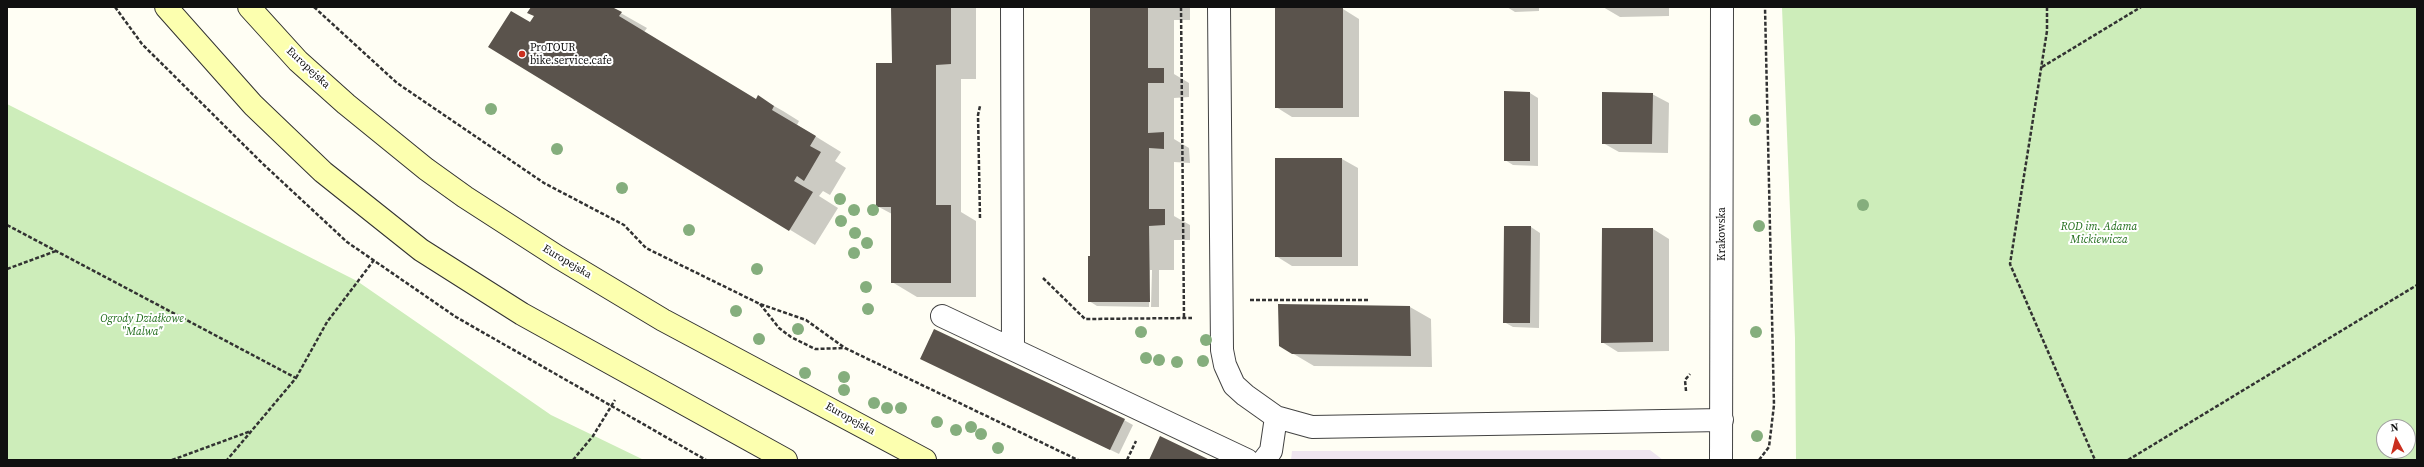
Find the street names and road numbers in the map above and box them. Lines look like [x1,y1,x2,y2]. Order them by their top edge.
street label: Europejska [283,45,333,91]
street label: Krakowska [1715,207,1729,261]
street label: Europejska [540,242,594,282]
street label: Europejska [823,400,877,438]

